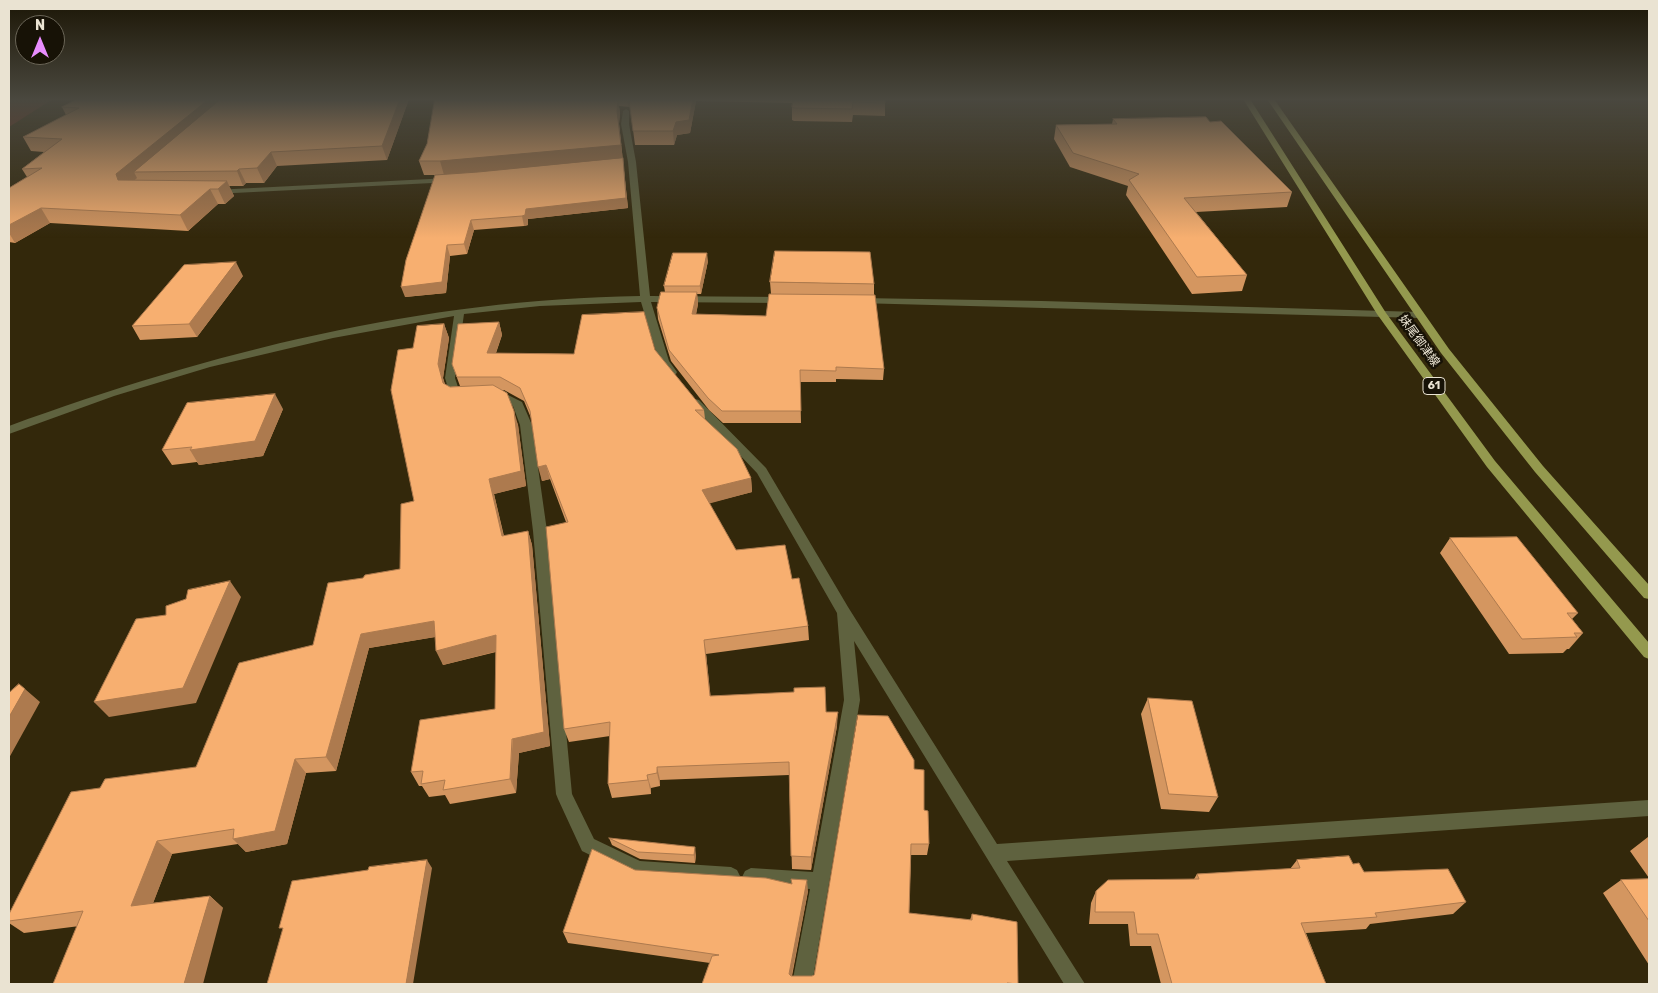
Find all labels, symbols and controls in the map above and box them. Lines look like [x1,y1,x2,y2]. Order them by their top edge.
north arrow [15,15,65,65]
text: N [35,17,45,34]
street label: 妹尾御津線 [1396,312,1442,370]
road number: 61 [1423,378,1445,394]

